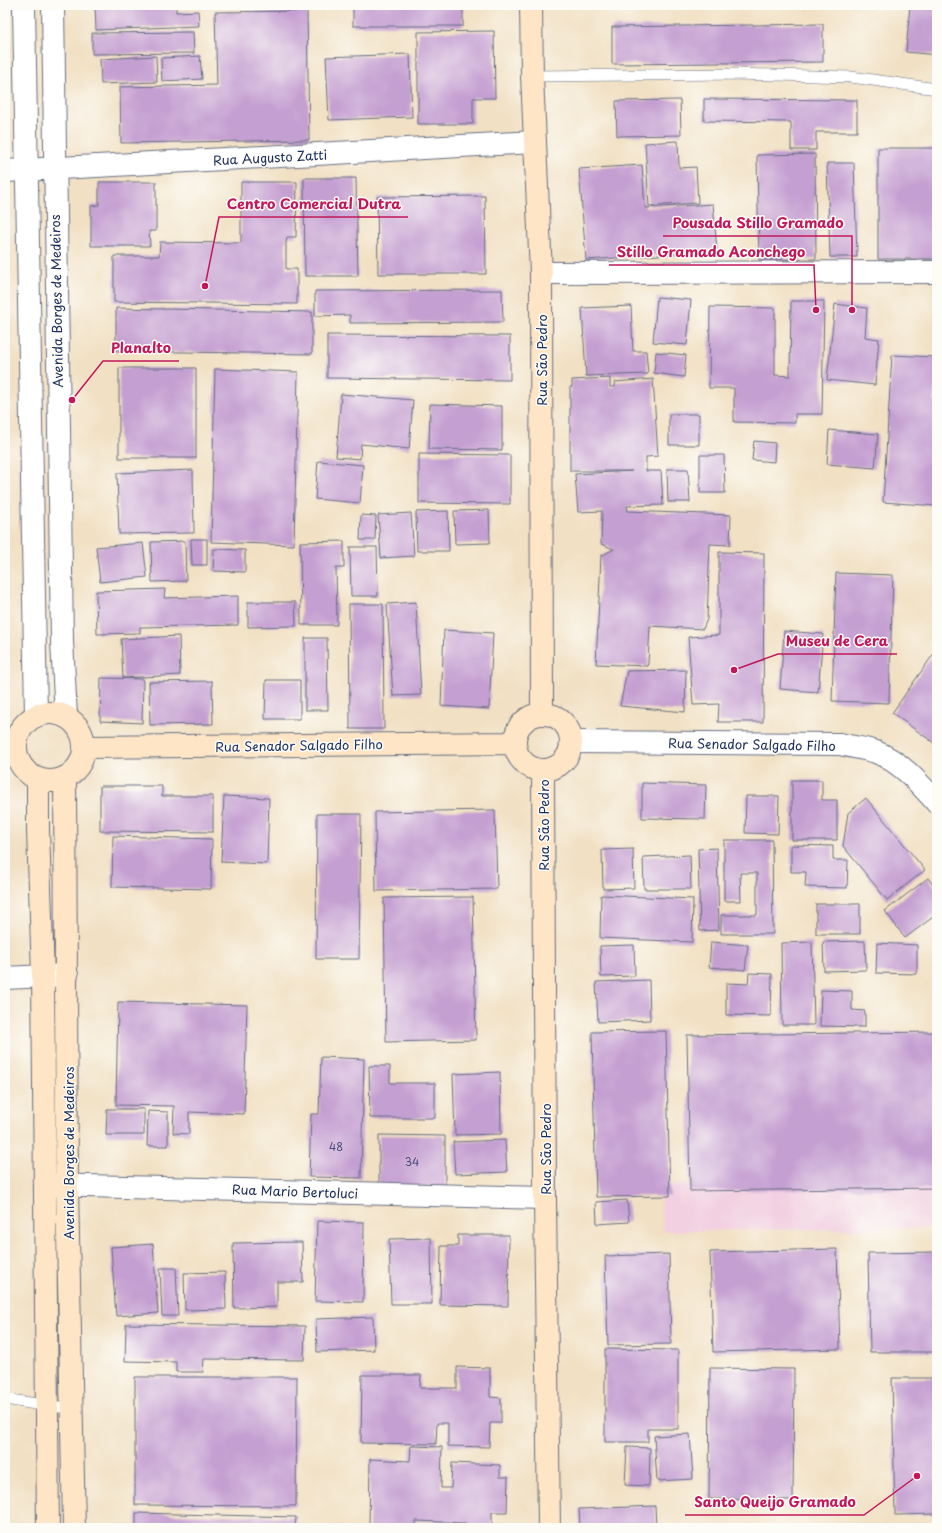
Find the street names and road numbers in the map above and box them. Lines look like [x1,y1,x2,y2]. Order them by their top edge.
street label: Rua Augusto Zatti [213,145,327,169]
street label: Avenida Borges de Medeiros [45,214,67,388]
street label: Rua São Pedro [532,314,551,406]
street label: Rua Senador Salgado Filho [668,733,836,755]
street label: Rua Senador Salgado Filho [215,734,383,756]
street label: Rua São Pedro [534,779,553,871]
street label: Avenida Borges de Medeiros [59,1066,78,1240]
street label: Rua São Pedro [536,1103,555,1195]
street label: Rua Mario Bertoluci [232,1179,358,1203]

